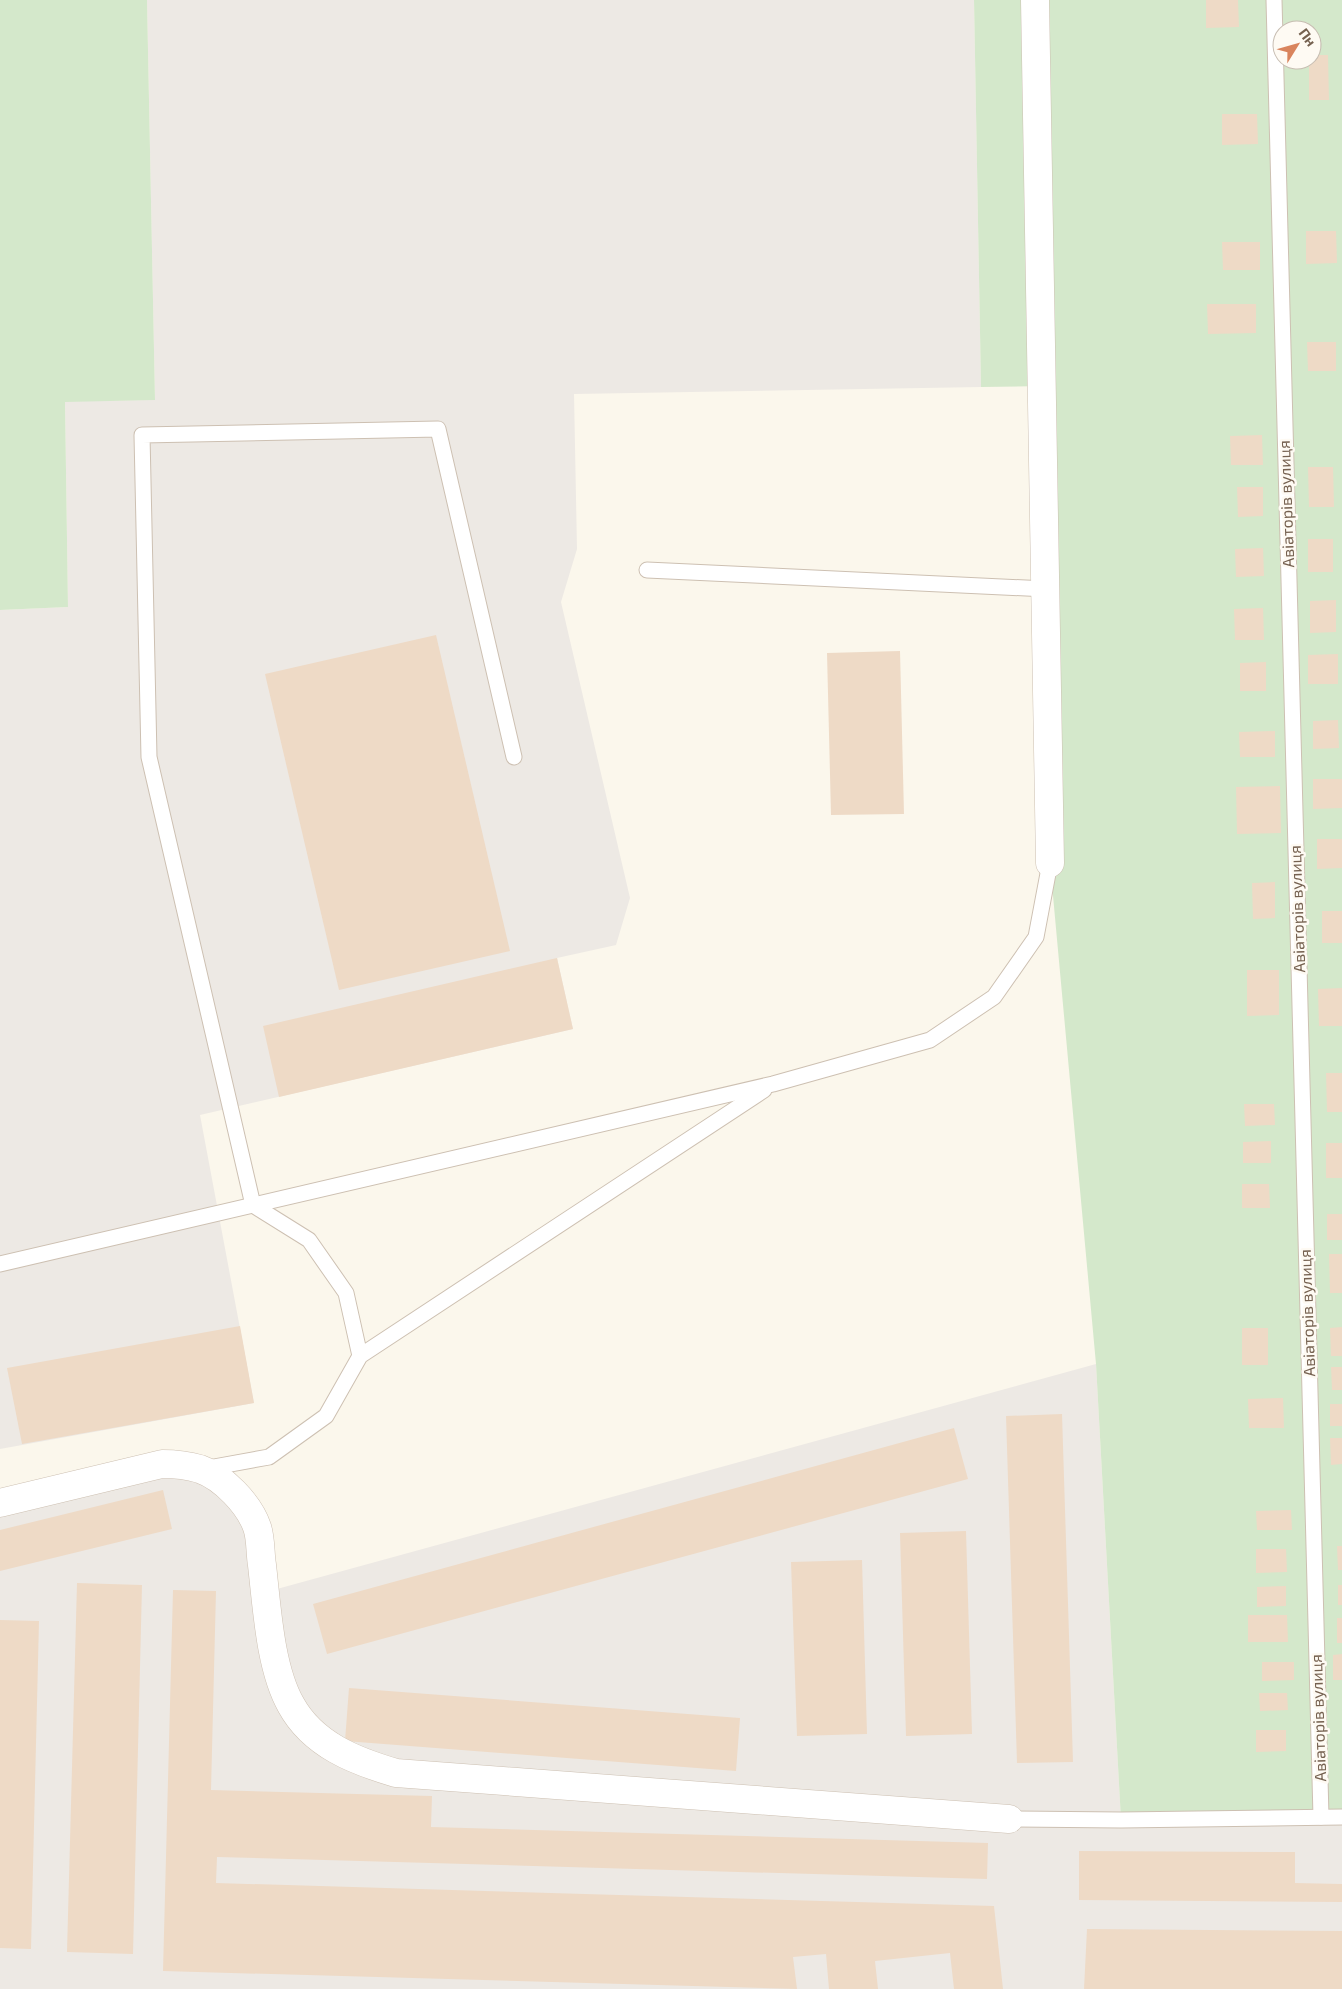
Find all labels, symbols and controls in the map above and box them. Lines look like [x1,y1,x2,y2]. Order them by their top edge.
north arrow [1272,20,1322,70]
text: Пн [1296,24,1320,49]
street label: Авіаторів вулиця [1274,440,1298,568]
street label: Авіаторів вулиця [1285,845,1309,973]
street label: Авіаторів вулиця [1295,1249,1319,1377]
street label: Авіаторів вулиця [1306,1654,1330,1782]

